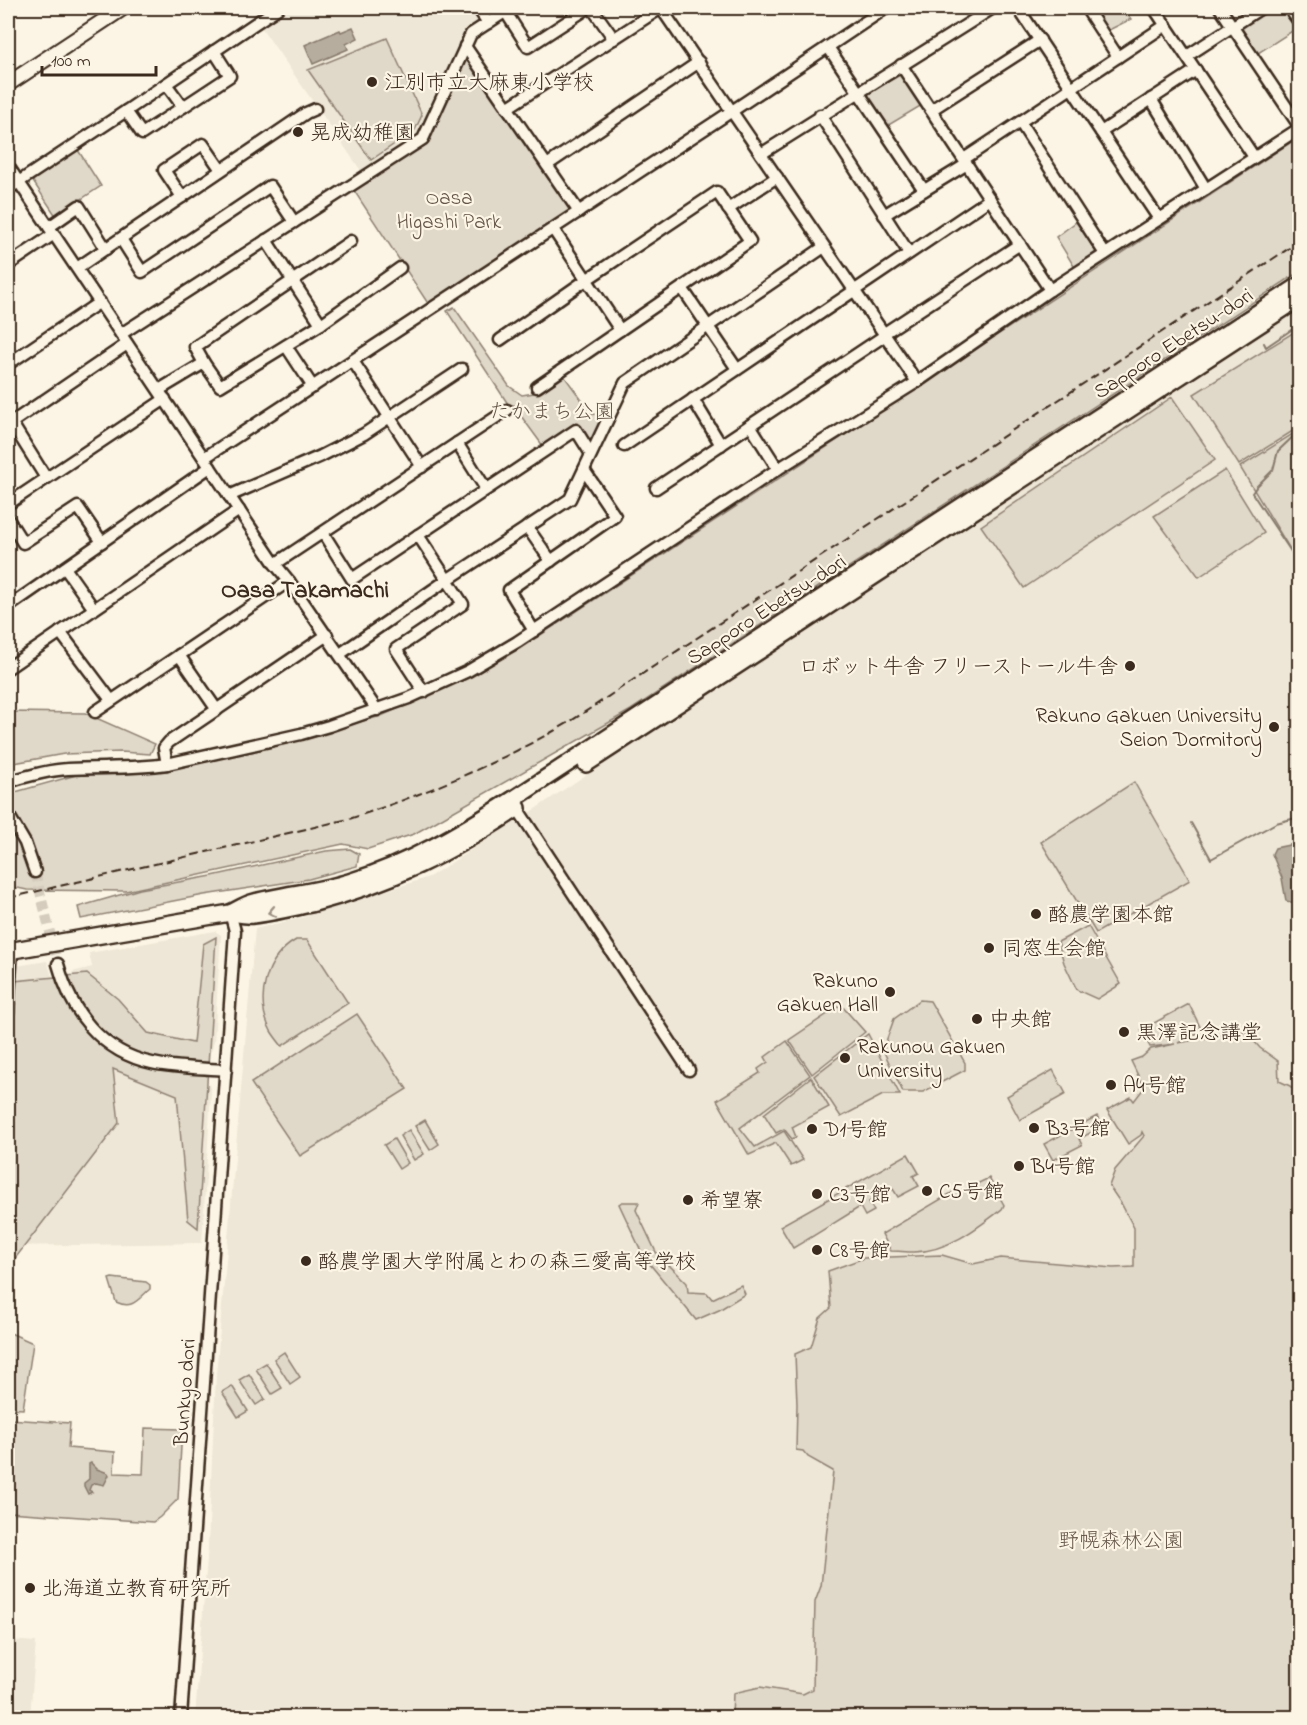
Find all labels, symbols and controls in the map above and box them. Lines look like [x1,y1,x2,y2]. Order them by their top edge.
scale bar [42,39,156,77]
text: 100 m [51,49,91,75]
place label: 江別市立大麻東小学校 [384,69,594,99]
marker: 江別市立大麻東小学校 [365,75,379,89]
place label: 晃成幼稚園 [310,119,415,149]
marker: 晃成幼稚園 [291,125,305,139]
park label: Oasa Higashi Park [397,184,502,240]
street label: Sapporo Ebetsu-dori [1088,282,1260,408]
park label: たかまち公園 [489,398,615,428]
street label: Sapporo Ebetsu-dori [681,548,853,674]
district label: Oasa Takamachi [221,574,389,609]
place label: ロボット牛舎 フリーストール牛舎 [799,653,1118,683]
marker: ロボット牛舎 フリーストール牛舎 [1123,659,1137,673]
place label: Rakuno Gakuen University Seion Dormitory [1035,702,1262,758]
marker: Rakuno Gakuen University Seion Dormitory [1267,720,1281,734]
place label: 酪農学園本館 [1048,901,1174,931]
one-way arrow [267,905,277,918]
marker: 酪農学園本館 [1029,907,1043,921]
place label: 同窓生会館 [1001,935,1106,965]
marker: 同窓生会館 [982,941,996,955]
place label: Rakuno Gakuen Hall [777,967,878,1021]
marker: Rakuno Gakuen Hall [883,985,897,999]
place label: 中央館 [989,1006,1052,1036]
marker: 中央館 [970,1012,984,1026]
place label: 黒澤記念講堂 [1136,1019,1262,1049]
marker: 黒澤記念講堂 [1117,1025,1131,1039]
place label: Rakunou Gakuen University [857,1033,1005,1089]
marker: Rakunou Gakuen University [838,1051,852,1065]
place label: A4号館 [1123,1072,1187,1102]
marker: A4号館 [1104,1078,1118,1092]
place label: B3号館 [1045,1115,1111,1145]
place label: D1号館 [823,1116,888,1146]
marker: B3号館 [1027,1121,1041,1135]
marker: D1号館 [805,1122,819,1136]
place label: B4号館 [1030,1153,1096,1183]
marker: B4号館 [1012,1159,1026,1173]
place label: C5号館 [939,1178,1005,1208]
place label: C3号館 [829,1181,891,1211]
marker: C5号館 [920,1184,934,1198]
place label: 希望寮 [700,1187,763,1217]
marker: C3号館 [810,1187,824,1201]
marker: 希望寮 [681,1193,695,1207]
place label: C8号館 [829,1237,890,1267]
marker: C8号館 [810,1243,824,1257]
place label: 酪農学園大学附属とわの森三愛高等学校 [318,1248,696,1278]
marker: 酪農学園大学附属とわの森三愛高等学校 [299,1254,313,1268]
street label: Bunkyo dori [167,1338,207,1448]
park label: 野幌森林公園 [1058,1527,1184,1557]
place label: 北海道立教育研究所 [42,1575,231,1605]
marker: 北海道立教育研究所 [23,1581,37,1595]

